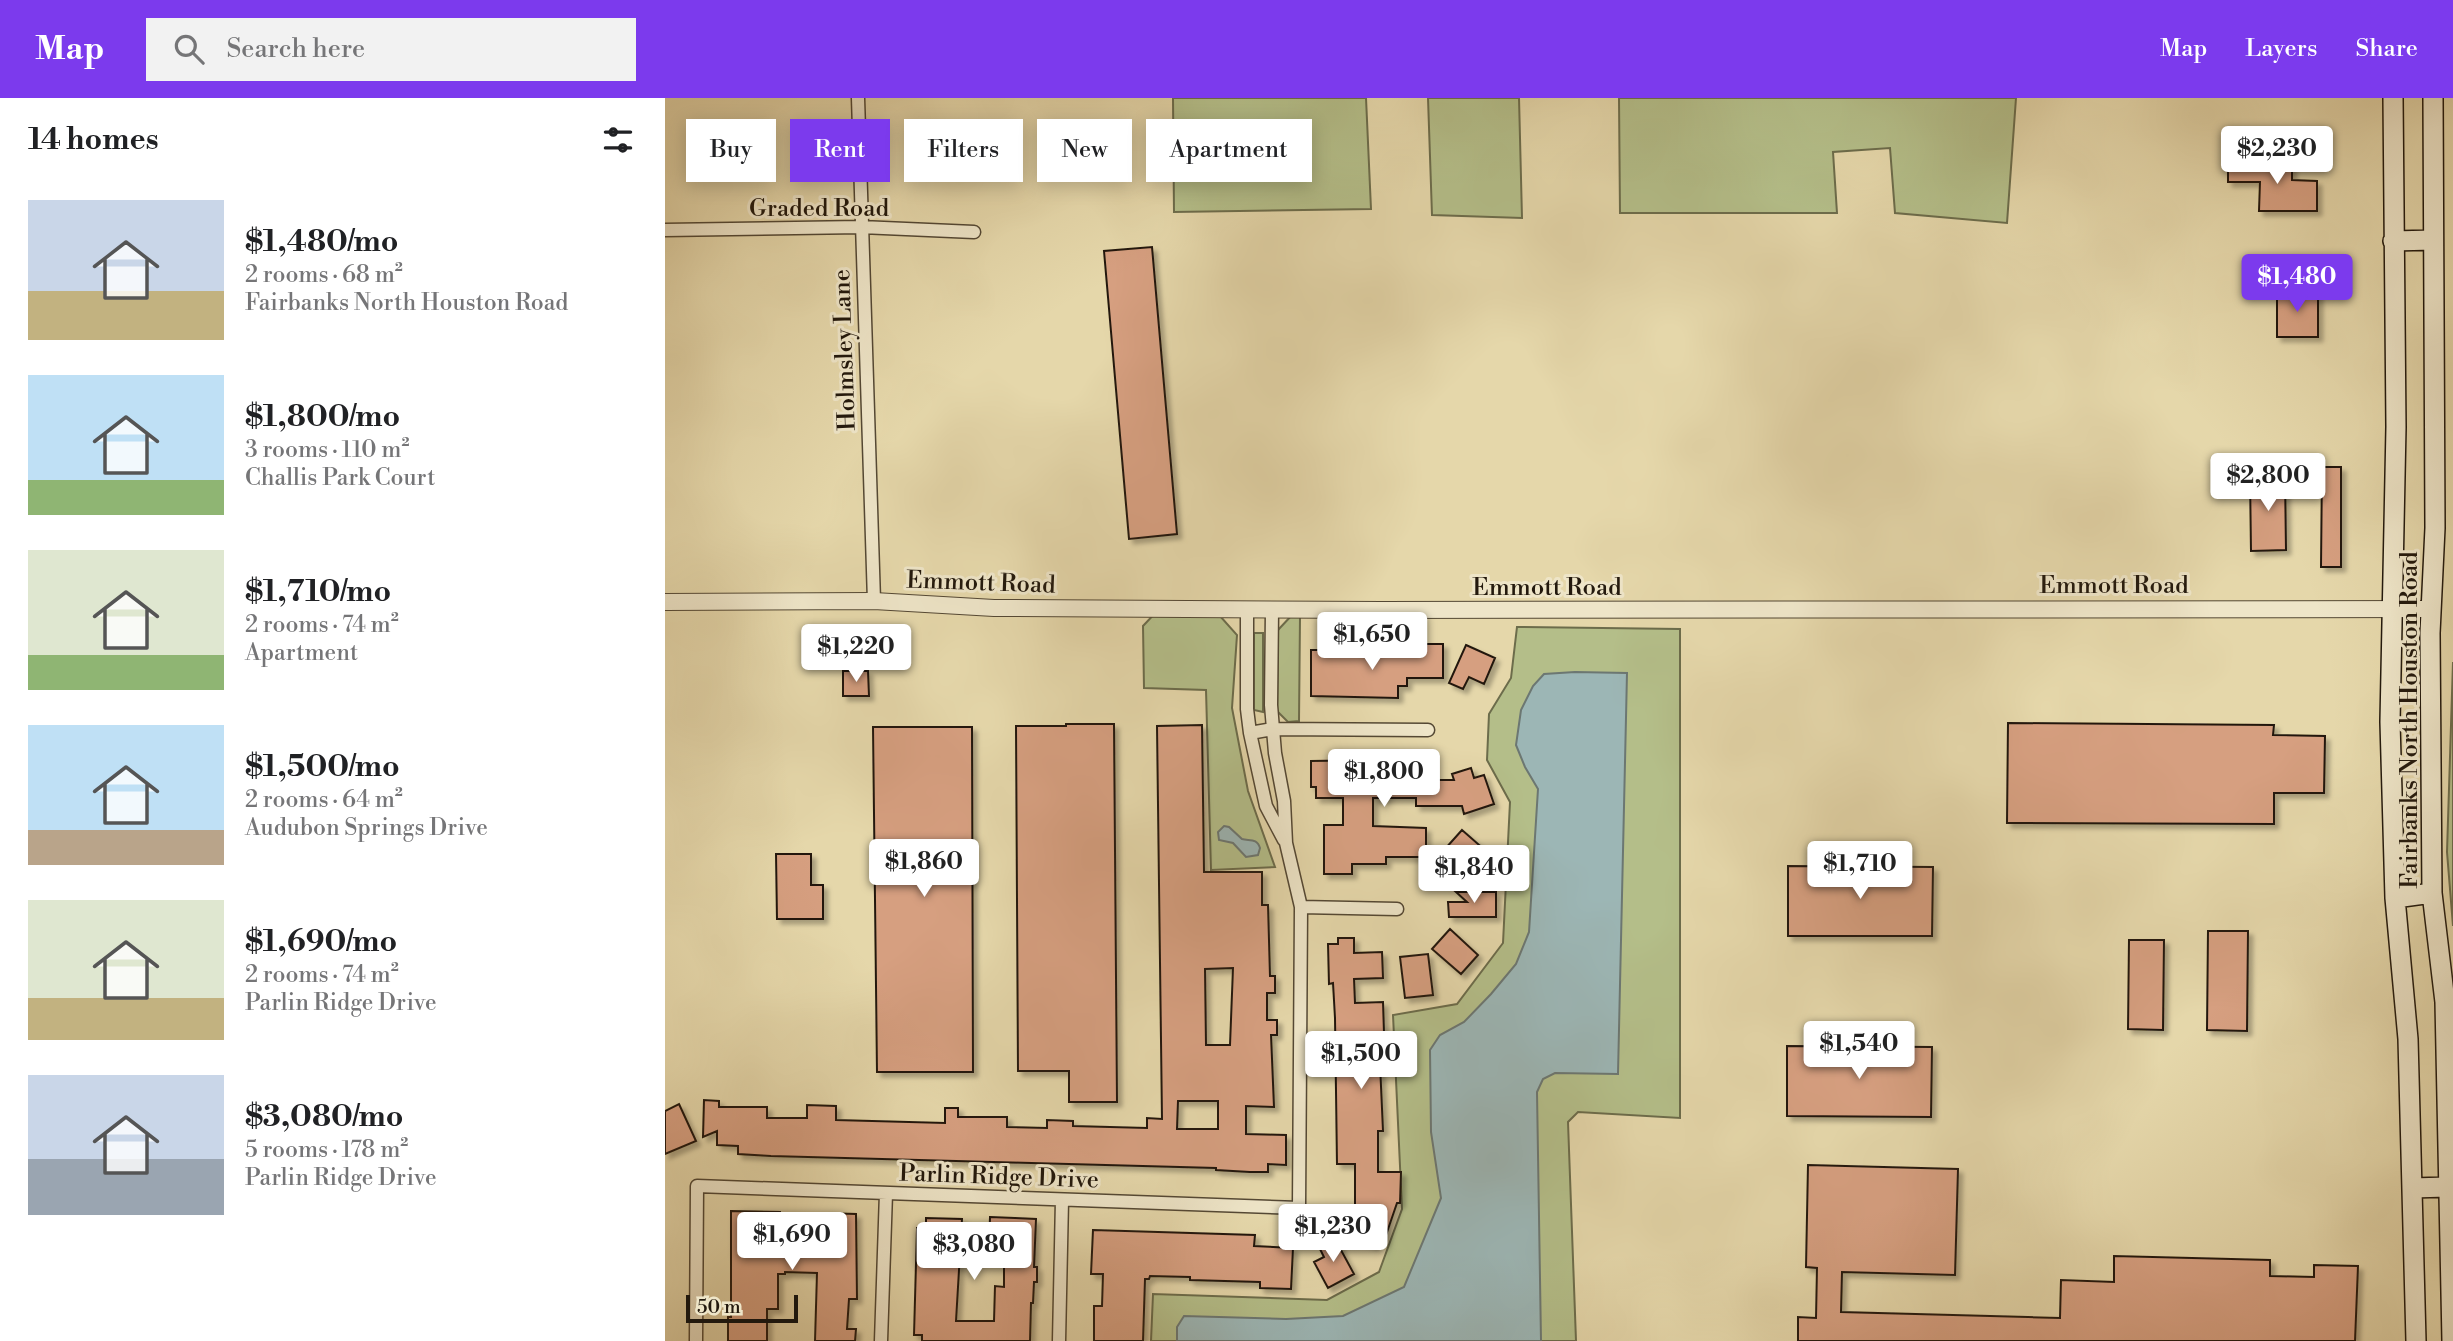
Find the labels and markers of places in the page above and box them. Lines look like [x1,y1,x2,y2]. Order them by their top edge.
pin: $2,230 [2220,126,2334,186]
pin: $1,480 [2240,254,2354,314]
pin: $2,800 [2211,454,2325,513]
pin: $1,650 [1315,612,1429,672]
pin: $1,220 [799,624,913,684]
pin: $1,800 [1327,750,1441,809]
pin: $1,860 [867,840,981,899]
pin: $1,710 [1803,842,1917,901]
pin: $1,840 [1417,846,1531,905]
pin: $1,540 [1802,1021,1916,1081]
pin: $1,500 [1304,1032,1418,1091]
pin: $1,230 [1276,1204,1390,1264]
pin: $1,690 [735,1212,849,1272]
pin: $3,080 [917,1222,1031,1282]

